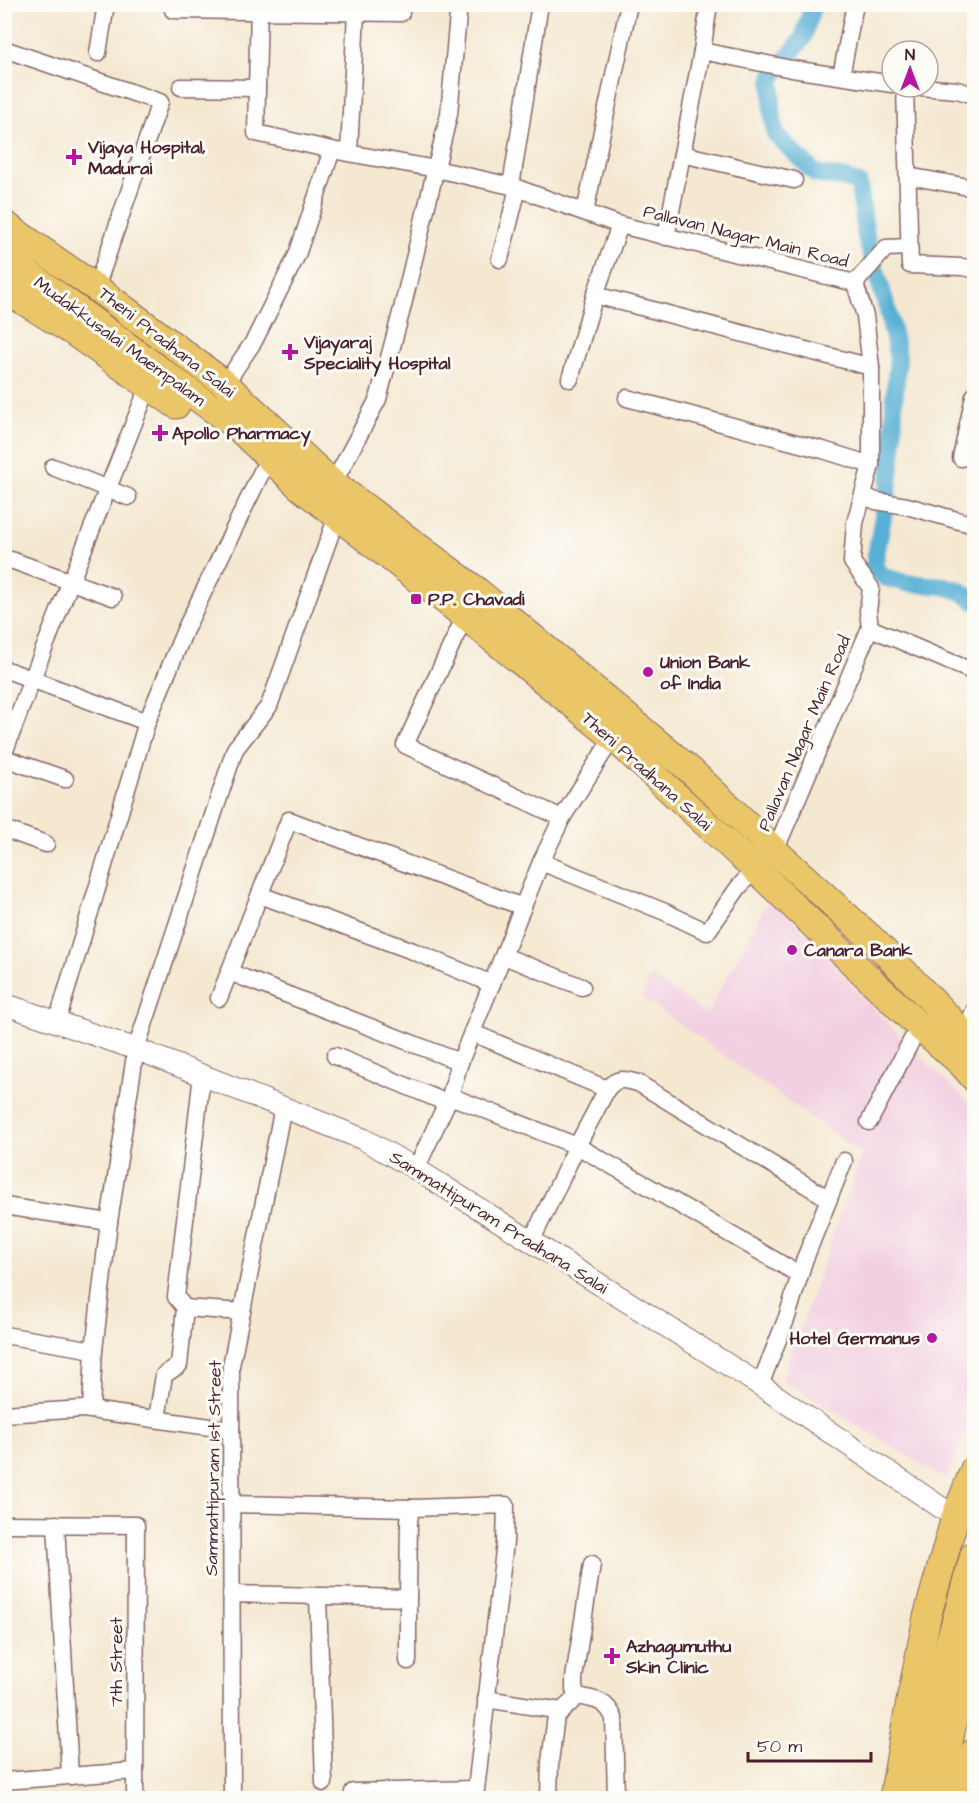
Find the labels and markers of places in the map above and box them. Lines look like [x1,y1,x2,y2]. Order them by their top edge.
place label: Vijaya Hospital, Madurai [87,135,206,181]
marker: Vijaya Hospital, Madurai [65,148,83,166]
place label: Vijayaraj Speciality Hospital [303,330,451,377]
marker: Vijayaraj Speciality Hospital [281,343,299,361]
place label: Apollo Pharmacy [172,421,311,447]
marker: Apollo Pharmacy [153,426,167,440]
place label: P.P. Chavadi [428,587,525,612]
marker: P.P. Chavadi [409,592,423,606]
place label: Union Bank of India [660,650,751,696]
marker: Union Bank of India [641,665,655,679]
place label: Canara Bank [804,938,913,963]
marker: Canara Bank [785,943,799,957]
place label: Hotel Germanus [789,1326,920,1351]
marker: Hotel Germanus [925,1331,939,1345]
place label: Azhagumuthu Skin Clinic [625,1634,731,1680]
marker: Azhagumuthu Skin Clinic [603,1647,621,1665]

